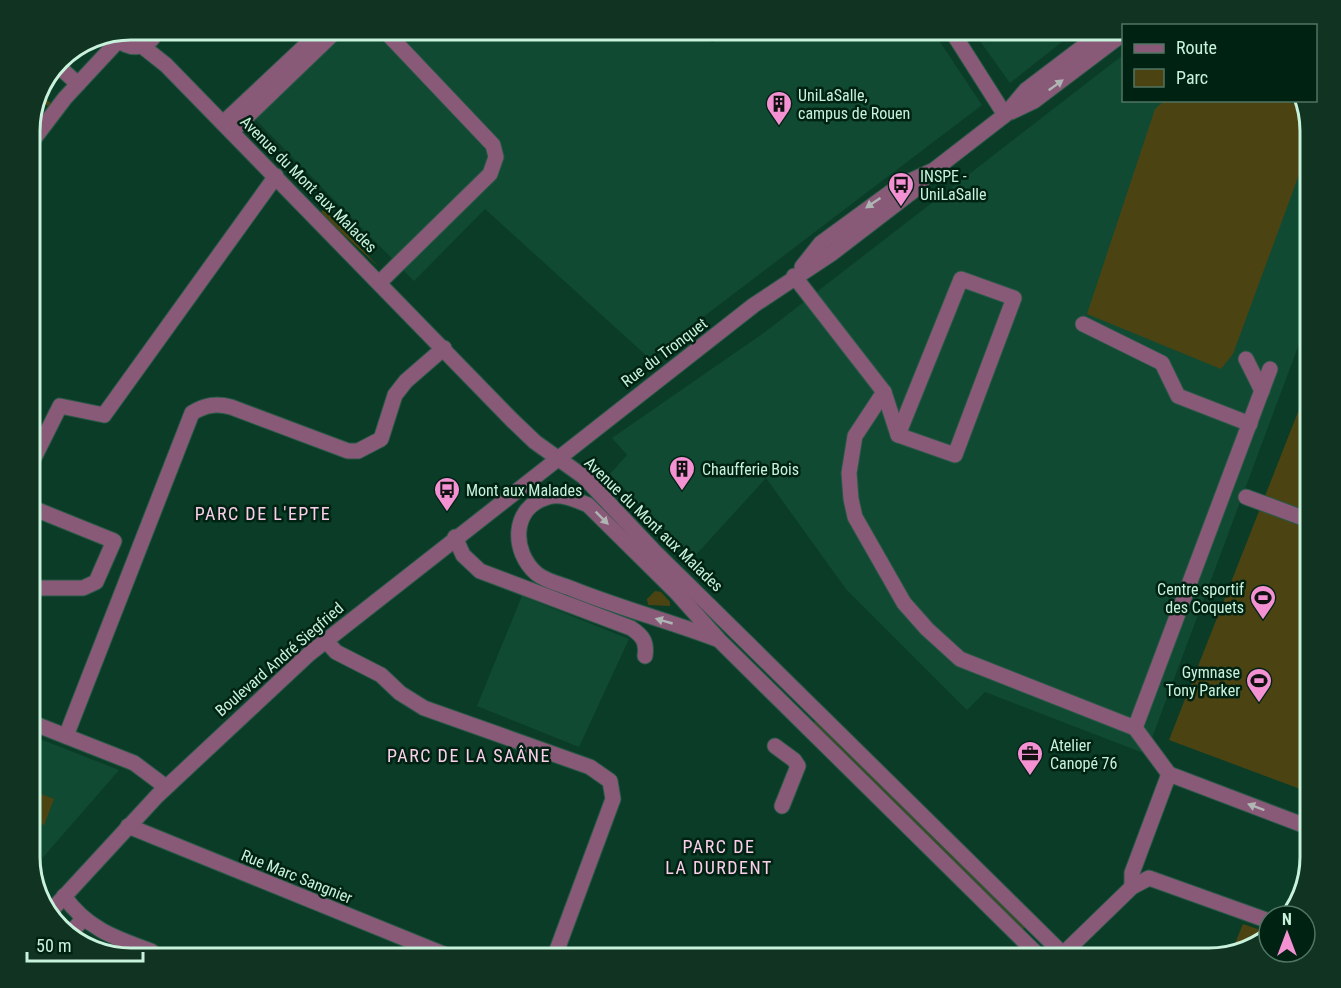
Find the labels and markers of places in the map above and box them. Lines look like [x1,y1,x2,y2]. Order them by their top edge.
place label: UniLaSalle, campus de Rouen [798,86,910,123]
building icon: UniLaSalle, campus de Rouen [764,89,794,127]
place label: INSPE - UniLaSalle [920,167,986,204]
bus stop icon: INSPE - UniLaSalle [886,170,916,208]
building icon: Chaufferie Bois [667,454,697,492]
place label: Chaufferie Bois [702,460,799,479]
bus stop icon: Mont aux Malades [432,475,462,513]
place label: Mont aux Malades [466,481,582,500]
place label: Centre sportif des Coquets [1157,580,1244,617]
sports icon: Centre sportif des Coquets [1248,583,1278,621]
place label: Gymnase Tony Parker [1166,663,1240,700]
sports icon: Gymnase Tony Parker [1244,666,1274,704]
place label: Atelier Canopé 76 [1050,736,1117,773]
office icon: Atelier Canopé 76 [1015,739,1045,777]

